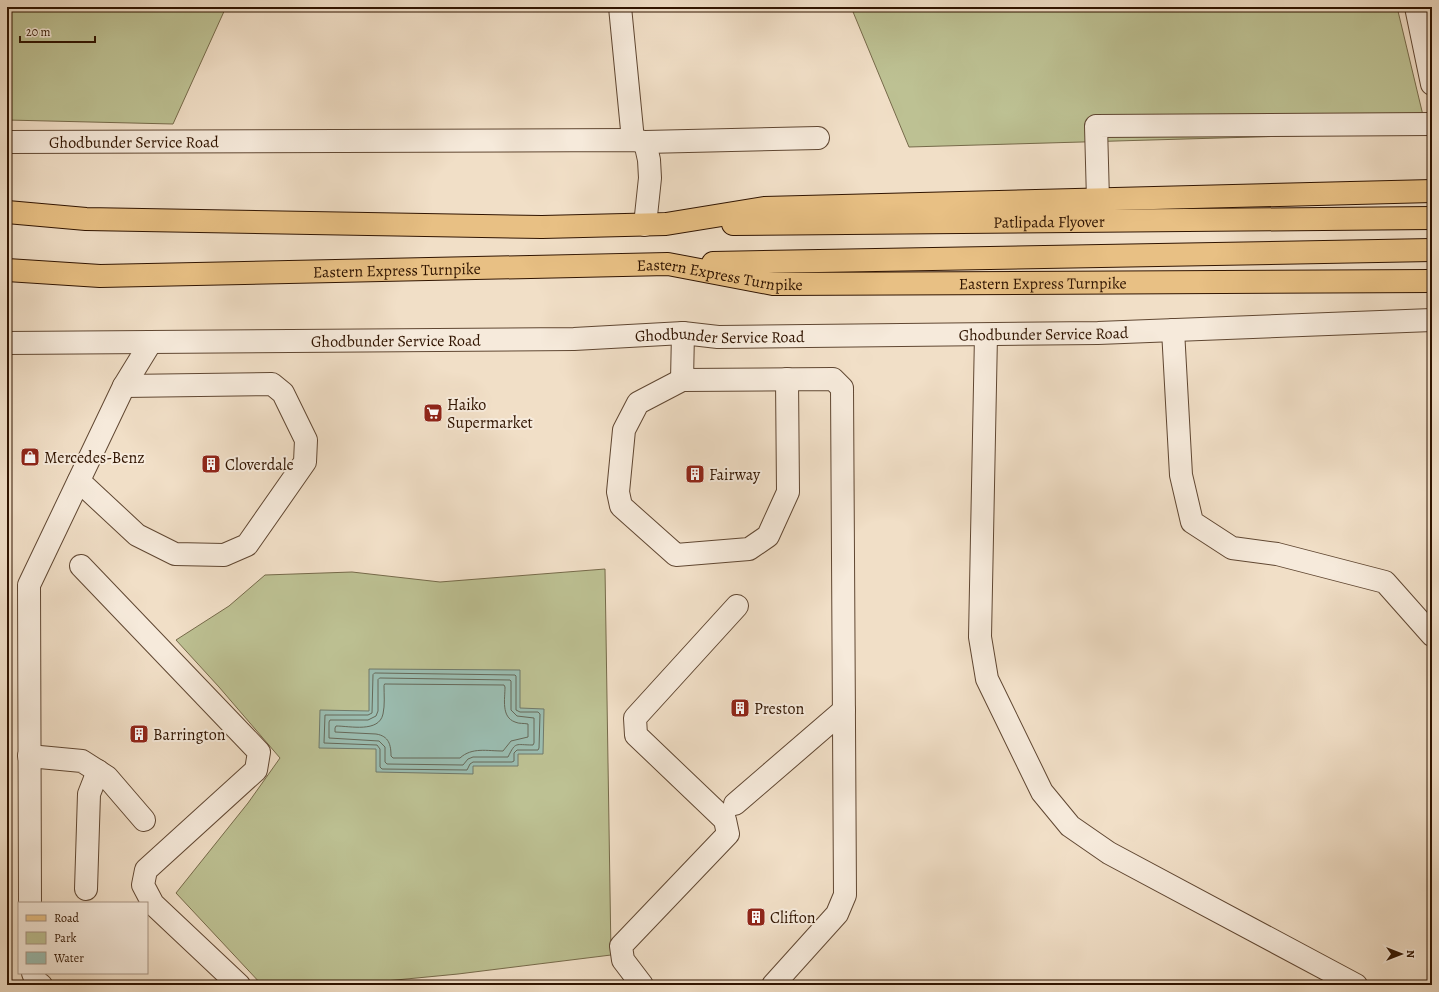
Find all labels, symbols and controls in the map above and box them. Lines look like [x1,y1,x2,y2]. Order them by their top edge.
scale bar [20,18,95,44]
text: 20 m [26,24,50,40]
street label: Ghodbunder Service Road [49,131,219,154]
street label: Patlipada Flyover [993,211,1105,234]
street label: Eastern Express Turnpike [637,254,803,296]
street label: Eastern Express Turnpike [313,258,481,284]
street label: Eastern Express Turnpike [959,272,1127,295]
street label: Ghodbunder Service Road [959,322,1129,346]
street label: Ghodbunder Service Road [634,323,805,349]
street label: Ghodbunder Service Road [311,330,481,353]
place label: Haiko Supermarket [447,394,533,434]
supermarket icon: Haiko Supermarket [422,402,444,424]
shop icon: Mercedes-Benz [19,446,41,468]
place label: Mercedes-Benz [44,447,145,469]
building icon: Cloverdale [200,453,222,475]
place label: Cloverdale [225,454,294,476]
building icon: Fairway [684,463,706,485]
place label: Fairway [709,464,761,486]
building icon: Preston [729,697,751,719]
place label: Preston [754,698,804,720]
building icon: Barrington [128,723,150,745]
place label: Barrington [153,724,226,746]
legend [18,902,148,974]
building icon: Clifton [745,906,767,928]
place label: Clifton [770,907,816,929]
text: Road [54,910,80,926]
text: Park [54,930,77,946]
north arrow [1381,934,1421,974]
text: Water [53,950,84,966]
text: N [1403,950,1418,958]

